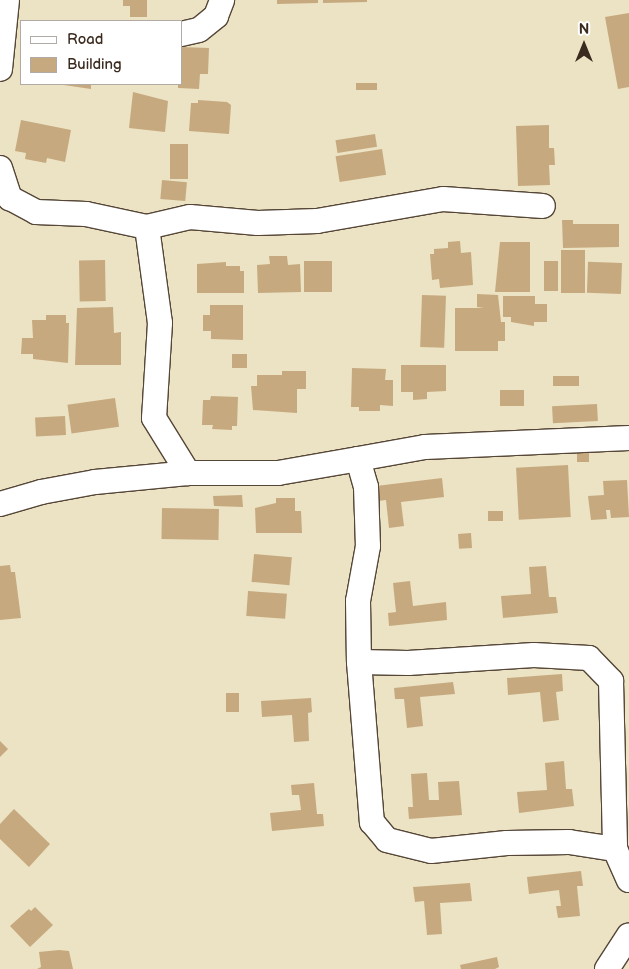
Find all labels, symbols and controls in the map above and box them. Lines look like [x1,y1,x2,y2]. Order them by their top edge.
legend [20,20,182,85]
north arrow [559,20,609,70]
text: N [579,21,589,38]
text: Road [67,30,103,49]
text: Building [67,55,122,74]

